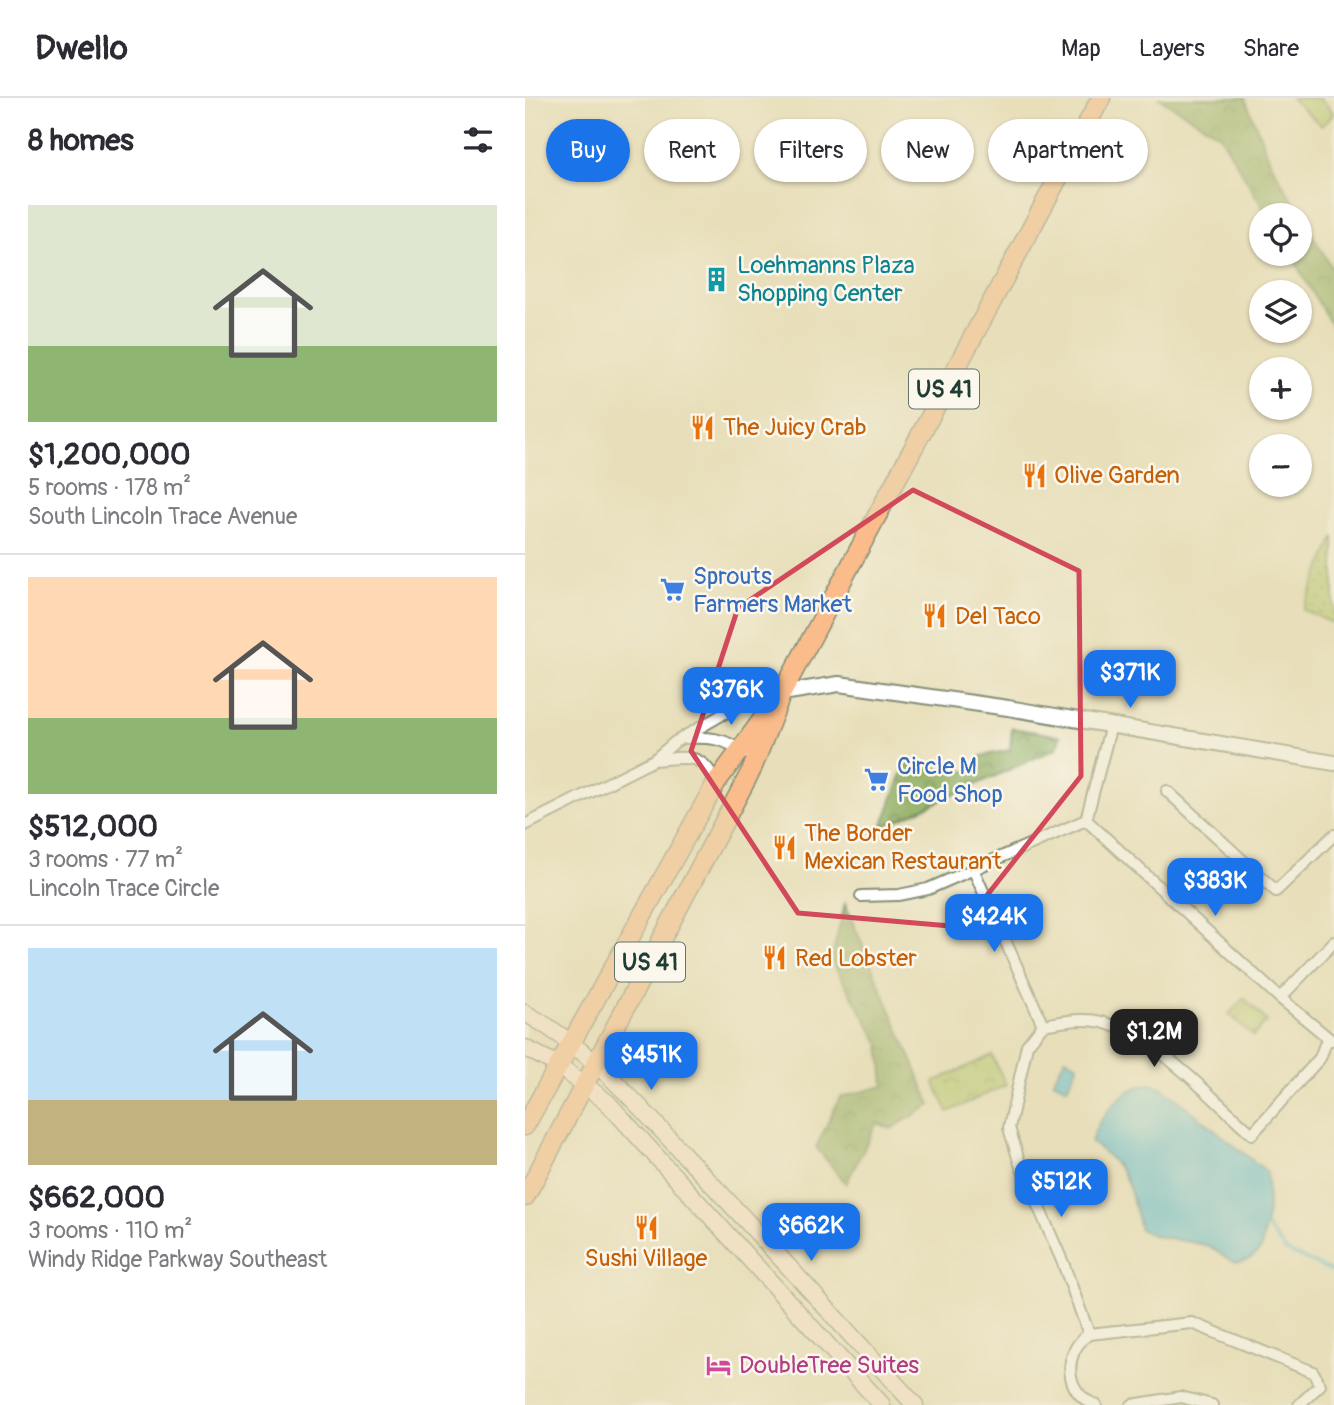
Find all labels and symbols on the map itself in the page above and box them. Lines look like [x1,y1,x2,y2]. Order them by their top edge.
place label: Loehmanns Plaza Shopping Center [737,251,915,308]
building icon: Loehmanns Plaza Shopping Center [703,265,731,293]
road number: US 41 [909,370,979,408]
restaurant icon: The Juicy Crab [689,413,717,441]
place label: The Juicy Crab [723,413,866,442]
restaurant icon: Olive Garden [1020,461,1048,489]
place label: Olive Garden [1054,461,1180,490]
place label: Sprouts Farmers Market [693,562,852,619]
supermarket icon: Sprouts Farmers Market [659,576,687,604]
restaurant icon: Del Taco [921,602,949,630]
place label: Del Taco [955,602,1041,631]
pin: $371K [1081,650,1179,710]
pin: $376K [682,668,780,727]
place label: Circle M Food Shop [897,752,1003,809]
supermarket icon: Circle M Food Shop [863,766,891,794]
place label: The Border Mexican Restaurant [804,819,1002,876]
restaurant icon: The Border Mexican Restaurant [770,833,798,861]
pin: $383K [1166,858,1264,918]
pin: $424K [945,894,1043,954]
road number: US 41 [615,942,685,982]
restaurant icon: Red Lobster [761,944,789,972]
place label: Red Lobster [795,944,917,973]
pin: $1.2M [1105,1010,1203,1069]
pin: $451K [602,1032,700,1092]
pin: $512K [1012,1160,1110,1219]
pin: $662K [762,1204,860,1263]
restaurant icon: Sushi Village [632,1213,660,1241]
place label: Sushi Village [585,1244,708,1273]
hotel icon: DoubleTree Suites [705,1351,733,1379]
place label: DoubleTree Suites [739,1351,919,1380]

